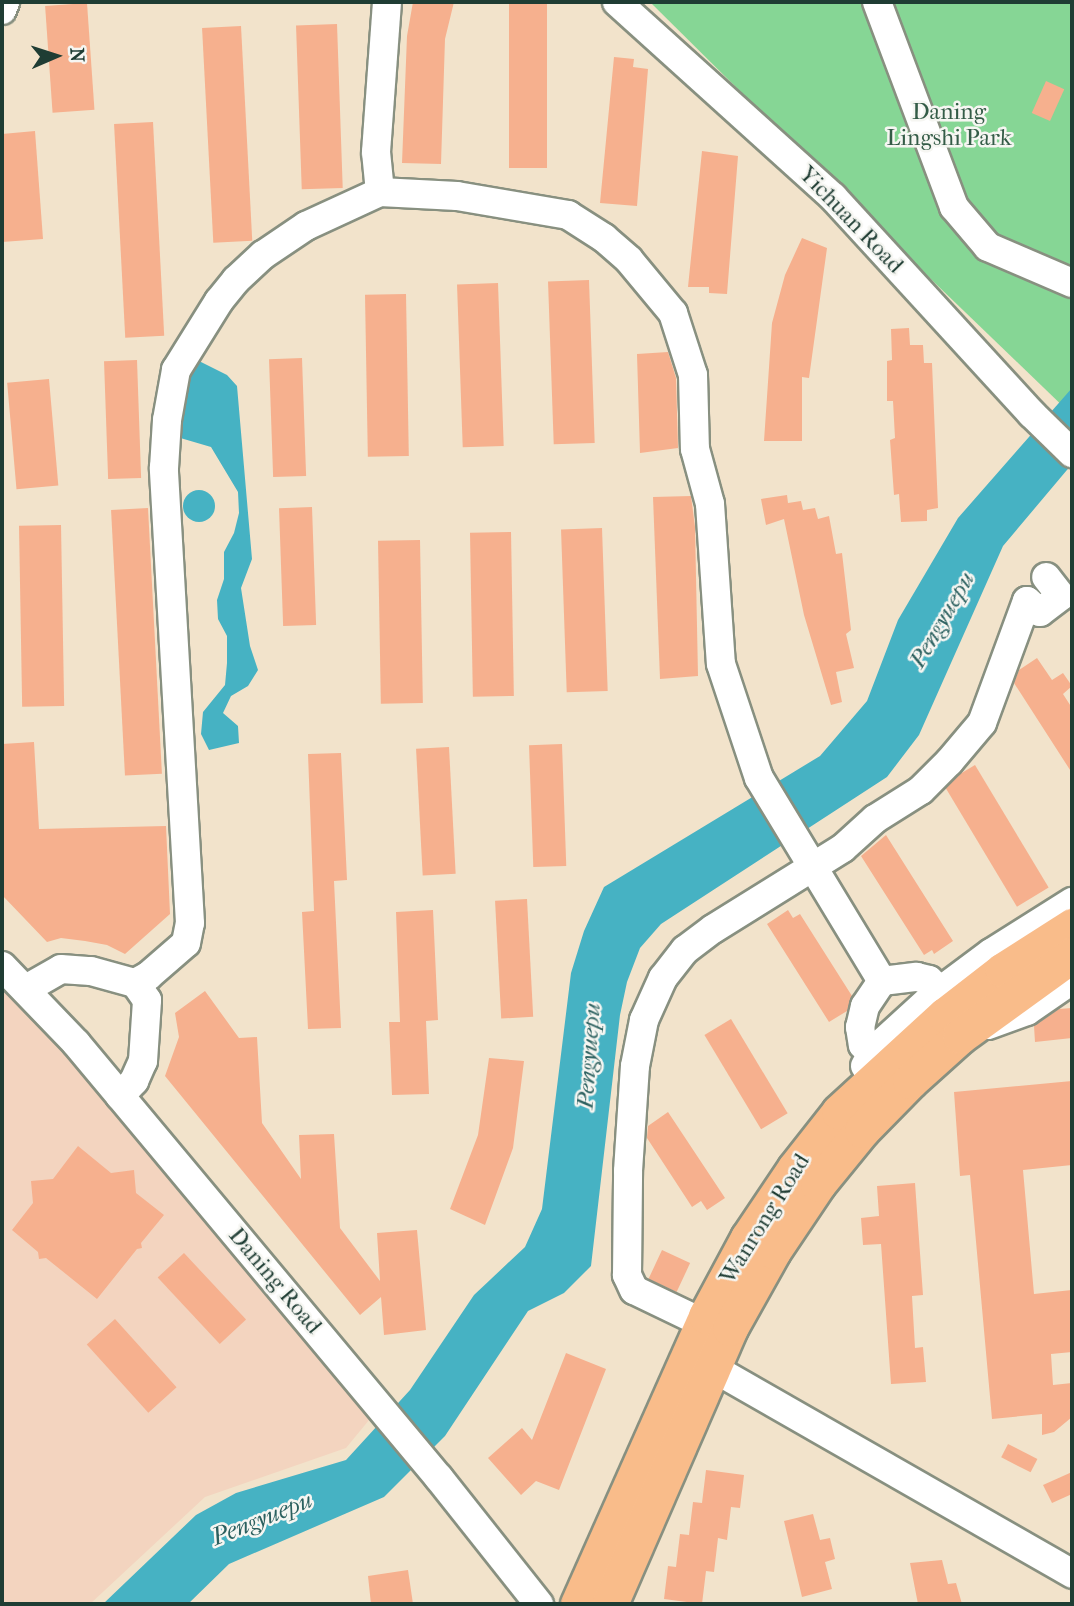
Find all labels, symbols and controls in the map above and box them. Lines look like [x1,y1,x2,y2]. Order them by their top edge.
north arrow [21,21,91,91]
text: N [66,47,88,63]
park label: Daning Lingshi Park [886,98,1012,152]
street label: Yichuan Road [793,161,909,279]
water label: Pengyuepu [903,567,981,673]
water label: Pengyuepu [571,1002,607,1110]
street label: Wanrong Road [714,1149,816,1289]
street label: Daning Road [223,1222,327,1340]
water label: Pengyuepu [207,1486,317,1552]

